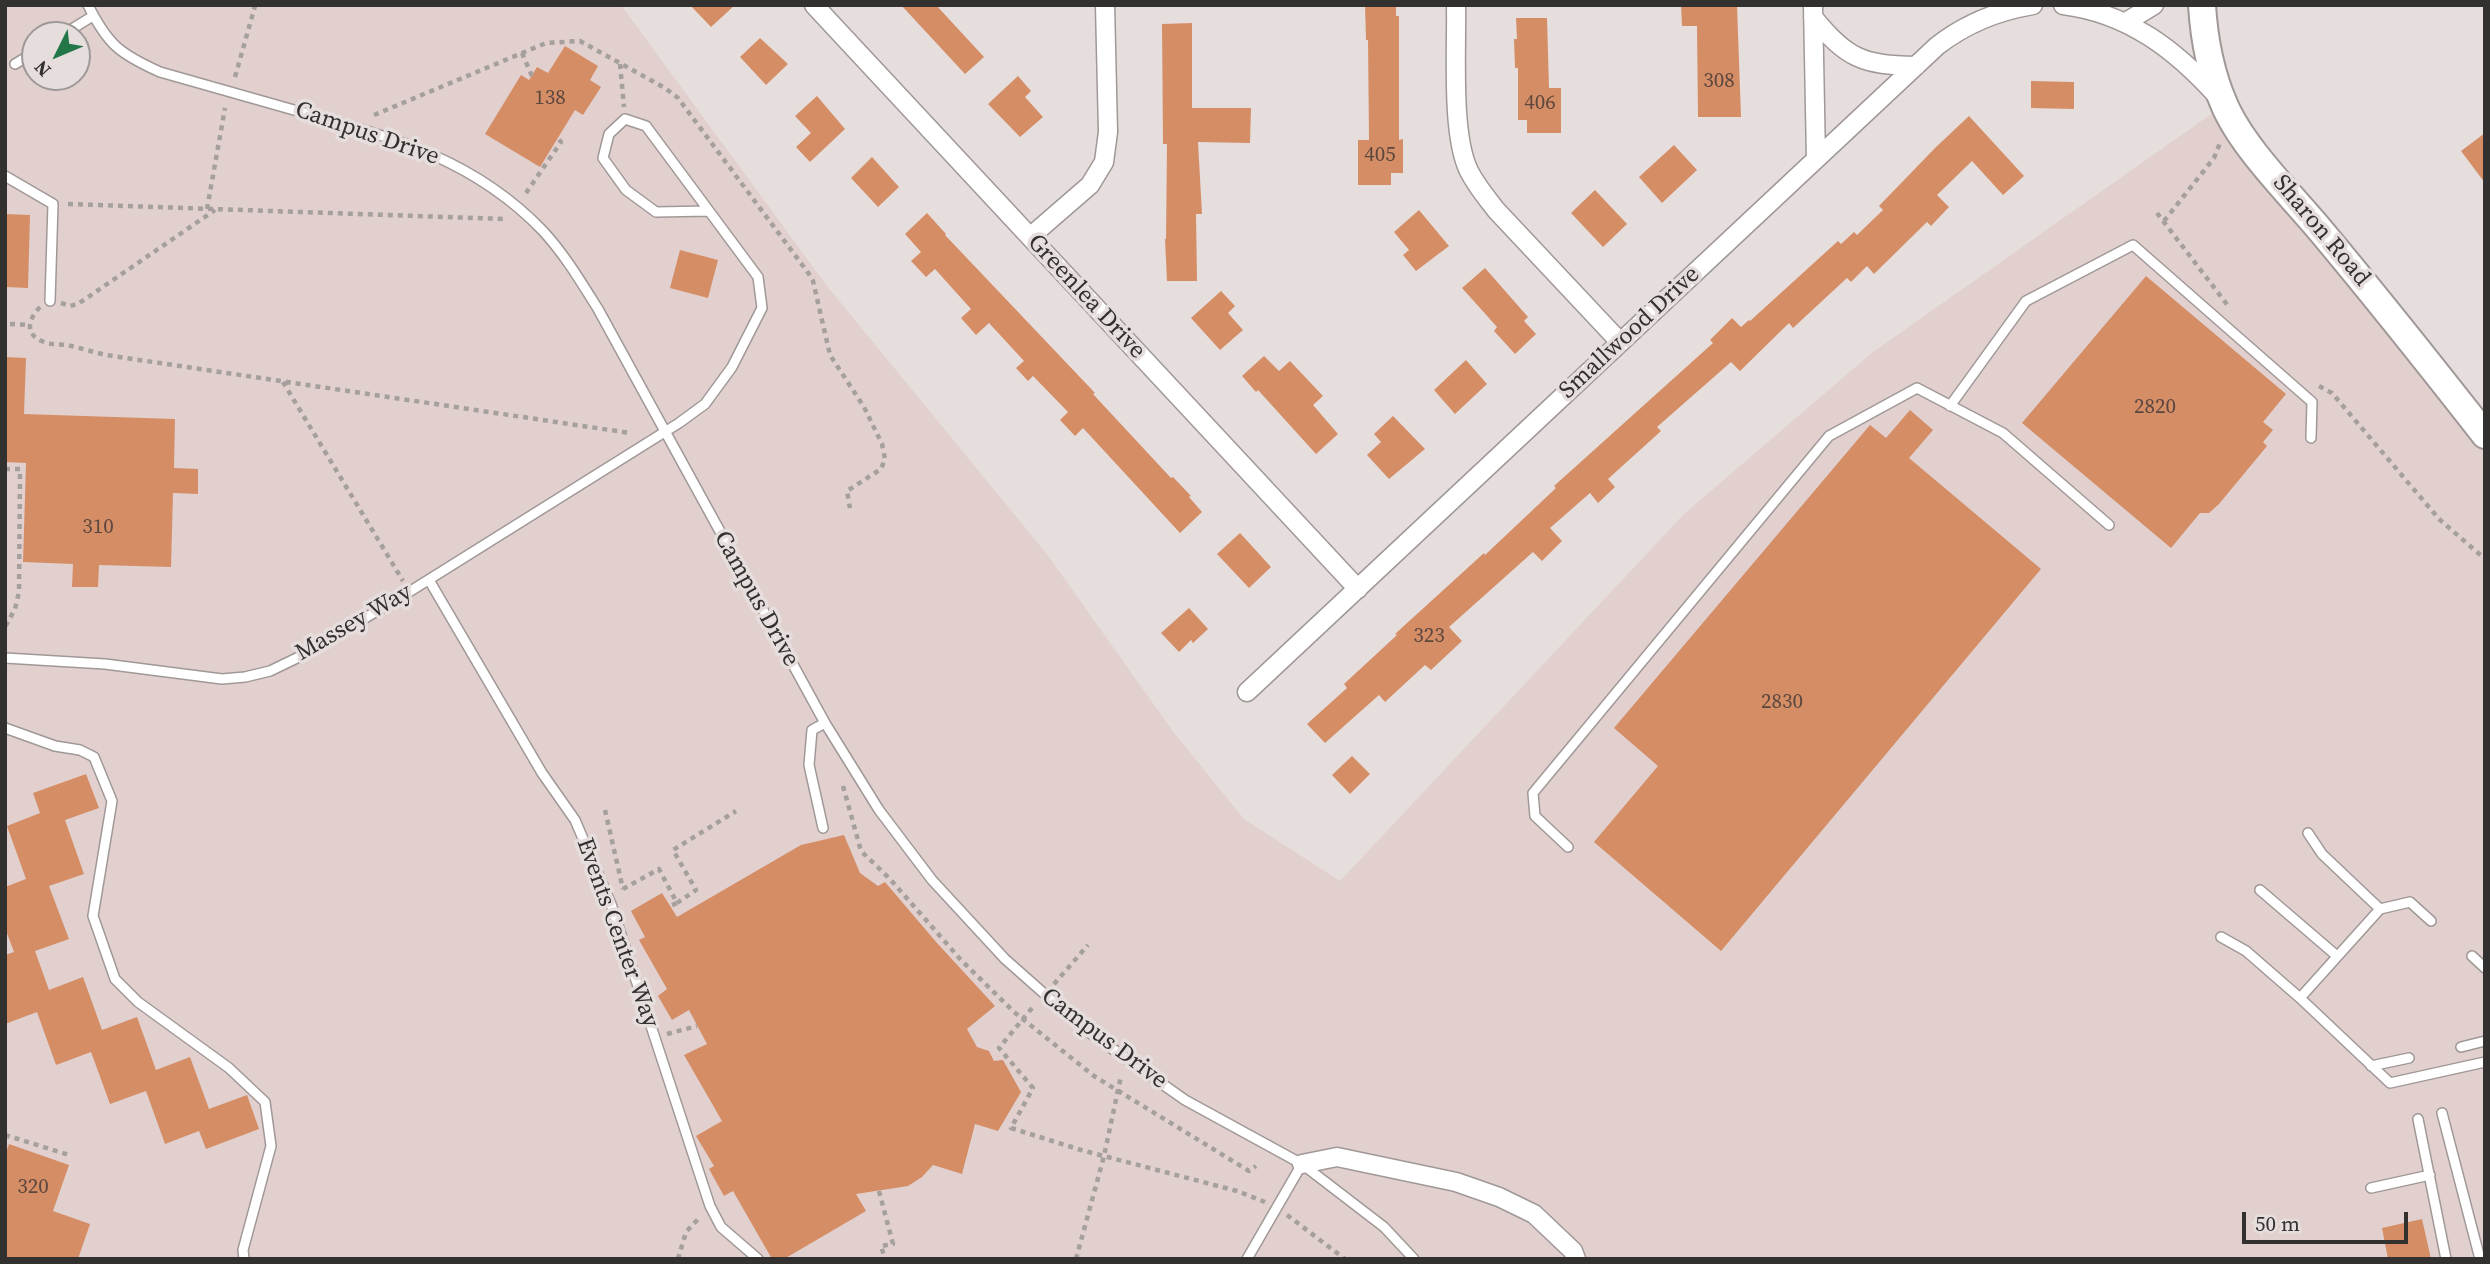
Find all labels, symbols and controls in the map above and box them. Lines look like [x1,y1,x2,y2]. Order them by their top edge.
north arrow [21,21,91,91]
text: N [28,55,56,83]
house number: 308 [1703,69,1735,95]
house number: 138 [534,86,566,112]
house number: 406 [1524,91,1556,117]
street label: Campus Drive [291,96,443,172]
house number: 405 [1364,143,1396,169]
street label: Sharon Road [2266,170,2376,292]
street label: Greenlea Drive [1021,229,1151,365]
street label: Smallwood Drive [1554,261,1706,405]
house number: 2820 [2134,395,2176,421]
house number: 310 [82,515,114,541]
street label: Campus Drive [707,526,805,672]
street label: Massey Way [291,578,417,668]
house number: 323 [1413,624,1445,650]
house number: 2830 [1761,690,1803,716]
street label: Events Center Way [569,834,665,1032]
street label: Campus Drive [1035,982,1173,1096]
house number: 320 [17,1175,49,1201]
scale bar [2245,1198,2411,1242]
text: 50 m [2255,1209,2300,1238]

